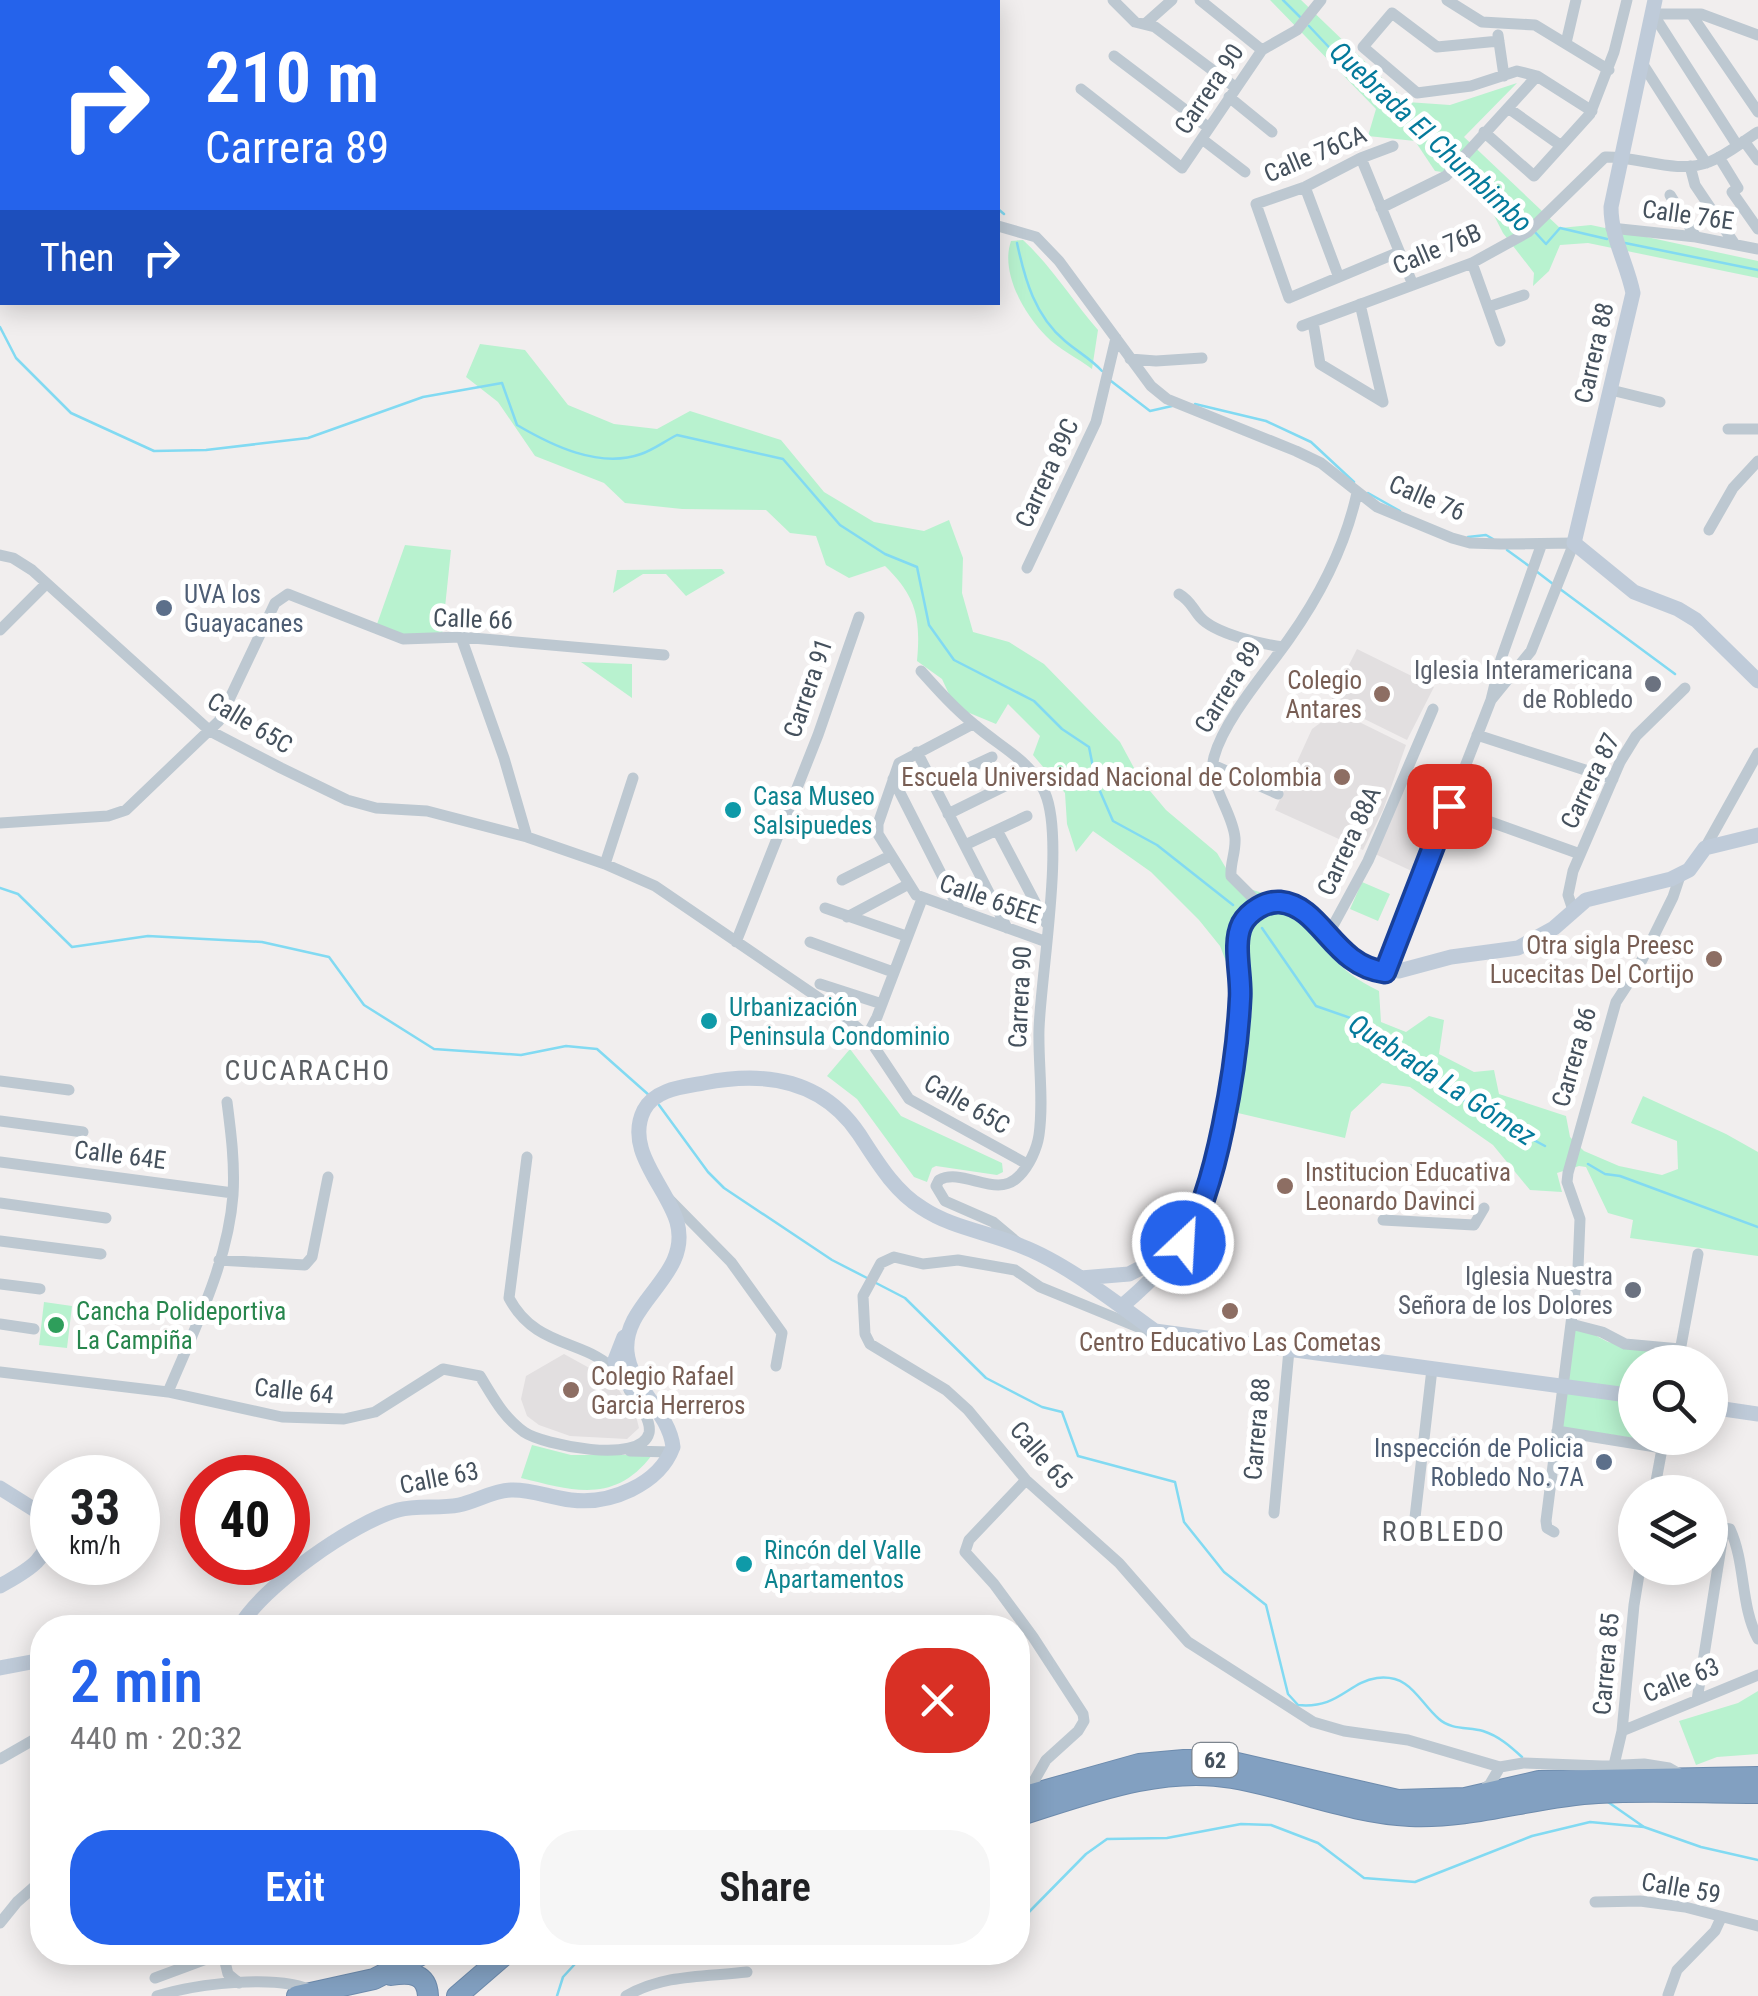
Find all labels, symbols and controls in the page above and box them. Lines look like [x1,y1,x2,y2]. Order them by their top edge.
water label: Quebrada El Chumbimbo [1323,35,1539,239]
text: 210 m [205,37,379,119]
street label: Carrera 90 [1168,38,1250,140]
icon: right [40,40,170,170]
street label: Calle 76CA [1259,119,1371,189]
text: Carrera 89 [205,121,389,174]
street label: Calle 76E [1640,194,1736,236]
street label: Calle 76B [1388,217,1486,281]
icon: right [134,230,189,285]
text: Then [40,236,114,280]
street label: Carrera 88 [1568,300,1620,406]
street label: Carrera 89C [1009,414,1085,532]
street label: Calle 76 [1385,469,1469,527]
place label: UVA los Guayacanes [184,580,304,638]
marker: UVA los Guayacanes [153,597,175,619]
street label: Calle 66 [433,603,513,635]
street label: Carrera 91 [778,635,838,741]
street label: Carrera 89 [1189,636,1267,738]
place label: Iglesia Interamericana de Robledo [1414,656,1633,714]
place label: Colegio Antares [1286,666,1362,724]
marker: Iglesia Interamericana de Robledo [1642,673,1664,695]
marker: Colegio Antares [1371,683,1393,705]
street label: Calle 65C [202,686,298,760]
street label: Carrera 87 [1555,729,1625,833]
place label: Escuela Universidad Nacional de Colombia [901,763,1322,792]
pin [1407,764,1492,849]
marker: Escuela Universidad Nacional de Colombia [1331,766,1353,788]
icon: arrive [1422,779,1477,834]
place label: Casa Museo Salsipuedes [753,782,875,840]
street label: Carrera 88A [1311,782,1387,900]
marker: Casa Museo Salsipuedes [722,799,744,821]
street label: Calle 65EE [936,868,1044,930]
place label: Otra sigla Preesc Lucecitas Del Cortijo [1490,931,1694,989]
street label: Carrera 90 [1003,945,1037,1049]
marker: Otra sigla Preesc Lucecitas Del Cortijo [1703,948,1725,970]
place label: Urbanización Peninsula Condominio [729,993,950,1051]
street label: Carrera 86 [1546,1004,1602,1110]
water label: Quebrada La Gómez [1342,1007,1542,1153]
marker: Urbanización Peninsula Condominio [698,1010,720,1032]
district label: CUCARACHO [224,1054,392,1087]
street label: Calle 65C [919,1068,1015,1140]
street label: Calle 64E [72,1135,168,1175]
place label: Institucion Educativa Leonardo Davinci [1305,1158,1511,1216]
marker: Institucion Educativa Leonardo Davinci [1274,1175,1296,1197]
position arrow [1131,1191,1235,1295]
place label: Iglesia Nuestra Señora de los Dolores [1398,1262,1613,1320]
marker: Iglesia Nuestra Señora de los Dolores [1622,1279,1644,1301]
place label: Cancha Polideportiva La Campiña [76,1297,286,1355]
marker: Centro Educativo Las Cometas [1219,1300,1241,1322]
marker: Cancha Polideportiva La Campiña [45,1314,67,1336]
place label: Centro Educativo Las Cometas [1079,1328,1381,1357]
map controls [1618,1345,1728,1585]
button: search [1618,1345,1728,1455]
place label: Colegio Rafael Garcia Herreros [591,1362,745,1420]
street label: Calle 64 [253,1372,335,1410]
street label: Carrera 88 [1238,1377,1276,1481]
marker: Colegio Rafael Garcia Herreros [560,1379,582,1401]
street label: Calle 65 [1004,1415,1078,1495]
place label: Inspección de Policia Robledo No. 7A [1374,1434,1584,1492]
marker: Inspección de Policia Robledo No. 7A [1593,1451,1615,1473]
speed limit sign: 40 [180,1455,310,1585]
street label: Calle 63 [397,1456,481,1500]
button: layers [1618,1475,1728,1585]
text: 33 [70,1479,120,1537]
district label: ROBLEDO [1382,1515,1506,1548]
text: km/h [69,1531,121,1560]
place label: Rincón del Valle Apartamentos [764,1536,921,1594]
marker: Rincón del Valle Apartamentos [733,1553,755,1575]
street label: Carrera 85 [1587,1612,1625,1716]
text: 2 min [70,1646,203,1717]
button: close [885,1648,990,1753]
street label: Calle 63 [1639,1652,1723,1708]
text: 440 m · 20:32 [70,1719,242,1757]
road number: 62 [1192,1743,1238,1777]
button: Exit [70,1830,520,1945]
button: Share [540,1830,990,1945]
street label: Calle 59 [1639,1867,1723,1909]

